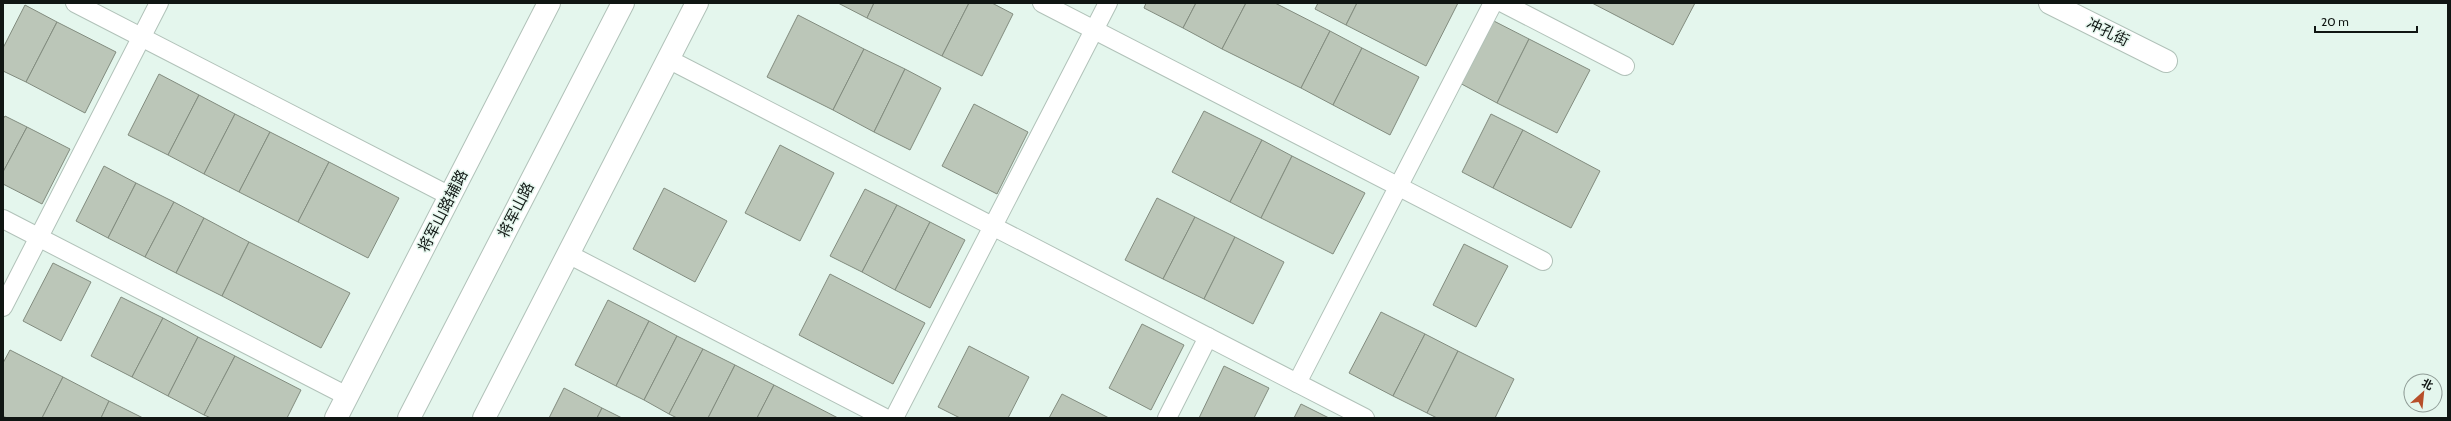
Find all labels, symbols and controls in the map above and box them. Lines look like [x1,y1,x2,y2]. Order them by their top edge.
scale bar [2315,8,2417,34]
street label: 冲孔街 [2084,14,2132,50]
text: 20 m [2321,14,2349,29]
street label: 将军山路辅路 [415,167,471,255]
street label: 将军山路 [494,179,538,241]
north arrow [2403,373,2443,413]
text: 北 [2419,375,2436,393]

